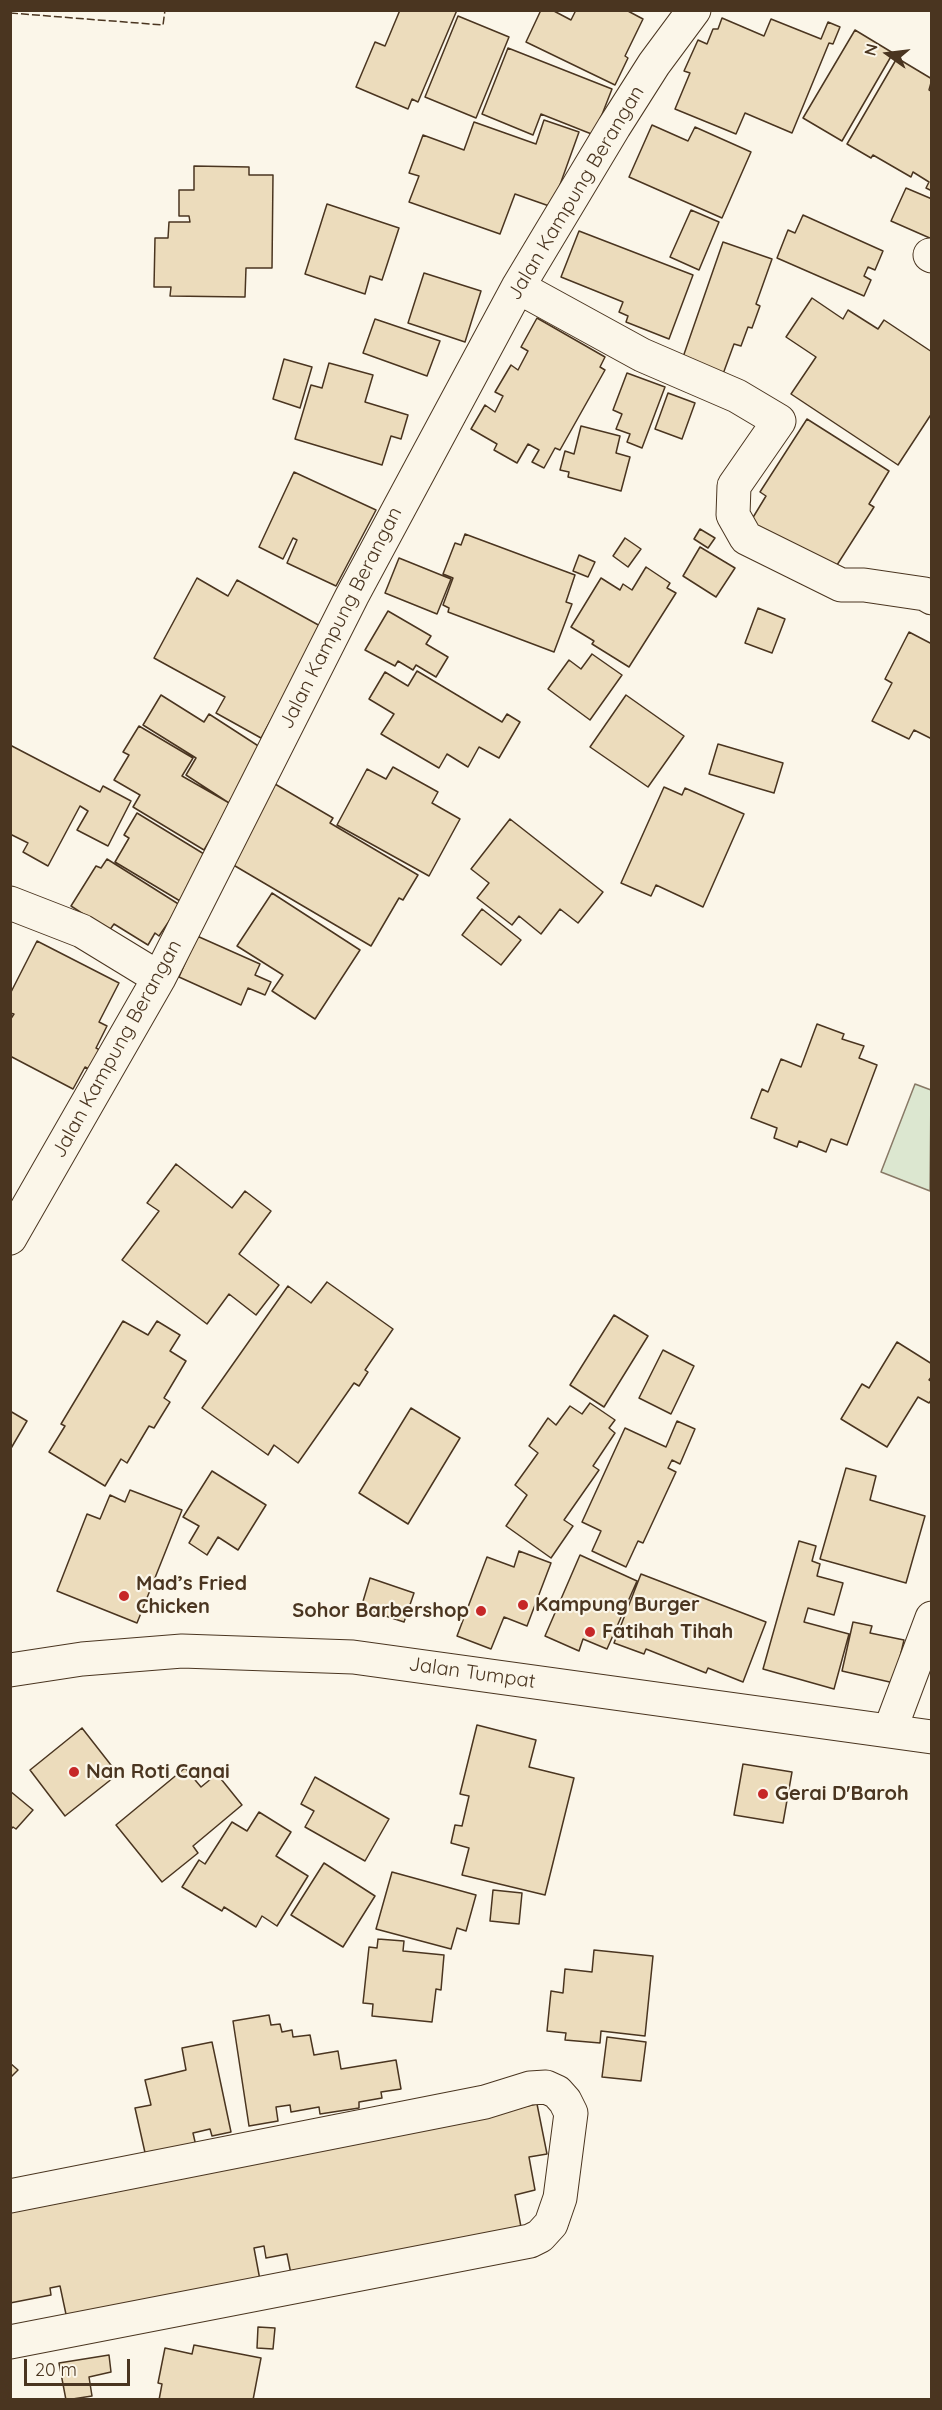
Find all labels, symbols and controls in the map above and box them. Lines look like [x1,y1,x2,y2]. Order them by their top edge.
north arrow [858,24,918,84]
text: N [859,42,882,58]
street label: Jalan Kampung Berangan [502,82,650,304]
street label: Jalan Kampung Berangan [275,503,407,733]
street label: Jalan Kampung Berangan [47,936,187,1162]
place label: Mad’s Fried Chicken [136,1572,247,1619]
marker: Mad’s Fried Chicken [117,1589,131,1603]
place label: Kampung Burger [535,1593,700,1617]
marker: Kampung Burger [516,1598,530,1612]
place label: Sohor Barbershop [292,1599,469,1623]
marker: Sohor Barbershop [474,1604,488,1618]
place label: Fatihah Tihah [602,1620,733,1644]
marker: Fatihah Tihah [583,1625,597,1639]
street label: Jalan Tumpat [407,1652,537,1694]
place label: Nan Roti Canai [86,1760,230,1784]
marker: Nan Roti Canai [67,1765,81,1779]
place label: Gerai D'Baroh [775,1782,909,1806]
marker: Gerai D'Baroh [756,1787,770,1801]
scale bar [27,2347,134,2385]
text: 20 m [35,2358,77,2381]

